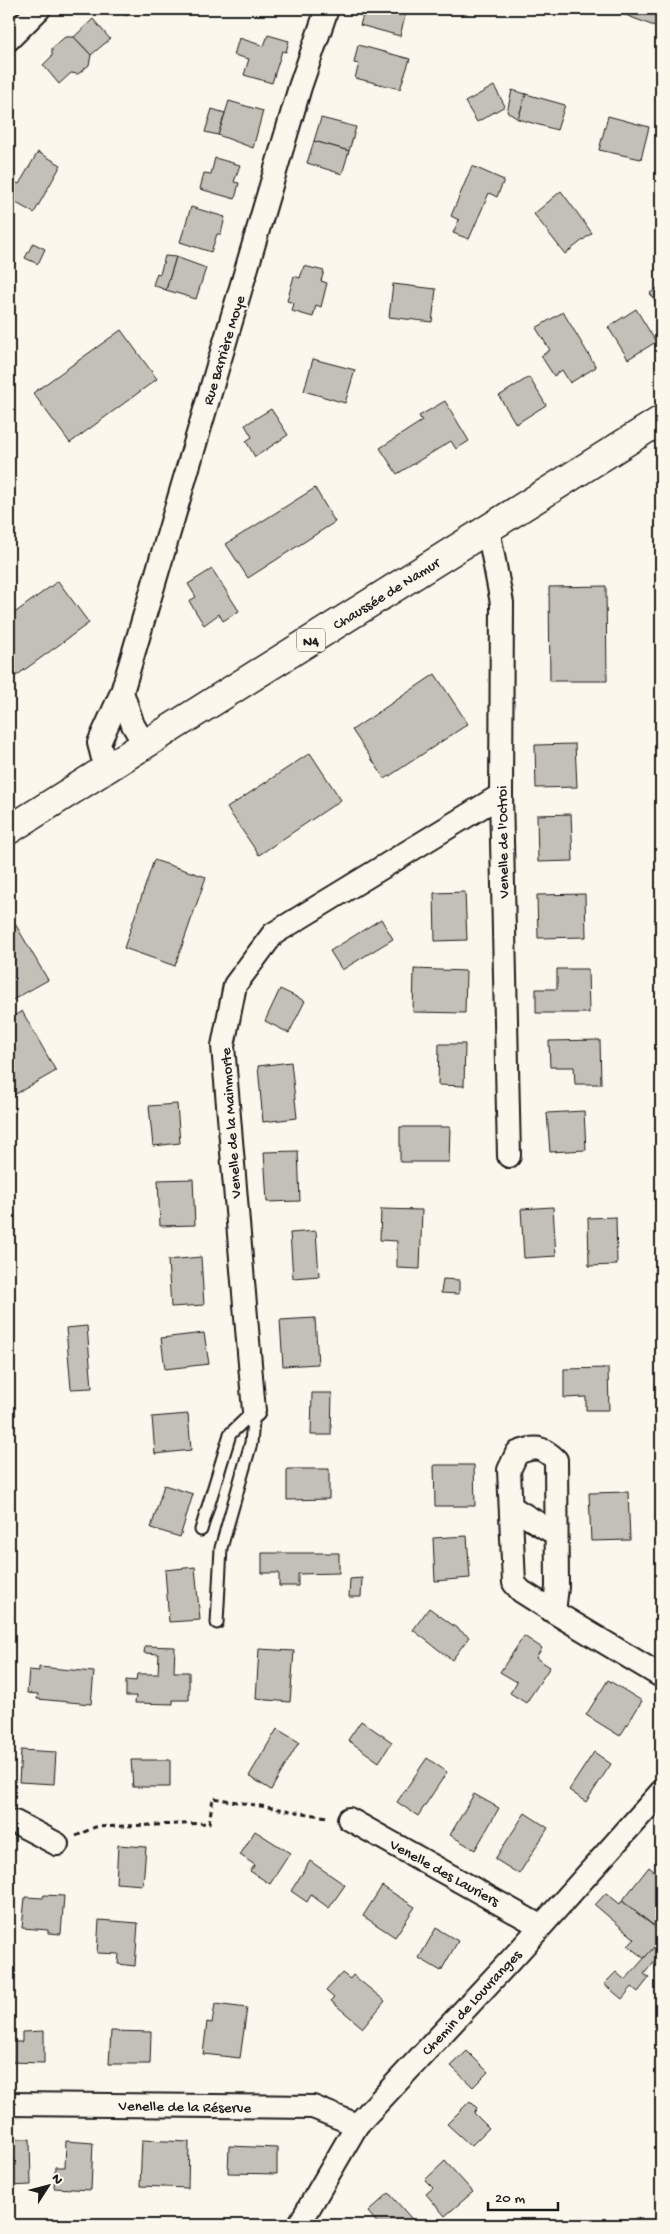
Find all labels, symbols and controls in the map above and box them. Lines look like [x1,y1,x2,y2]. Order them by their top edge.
street label: Rue Barrière Moye [200,293,250,408]
street label: Chaussée de Namur [330,554,445,635]
road number: N4 [297,628,325,652]
street label: Venelle de l'Octroi [494,785,514,899]
street label: Venelle de la Mainmorte [218,1047,246,1200]
street label: Venelle des Lauriers [385,1836,502,1912]
street label: Chemin de Louvranges [419,1946,526,2060]
street label: Venelle de la Réserve [117,2098,252,2118]
north arrow [22,2162,72,2212]
text: N [47,2171,66,2189]
scale bar [488,2179,558,2211]
text: 20 m [495,2190,525,2208]

